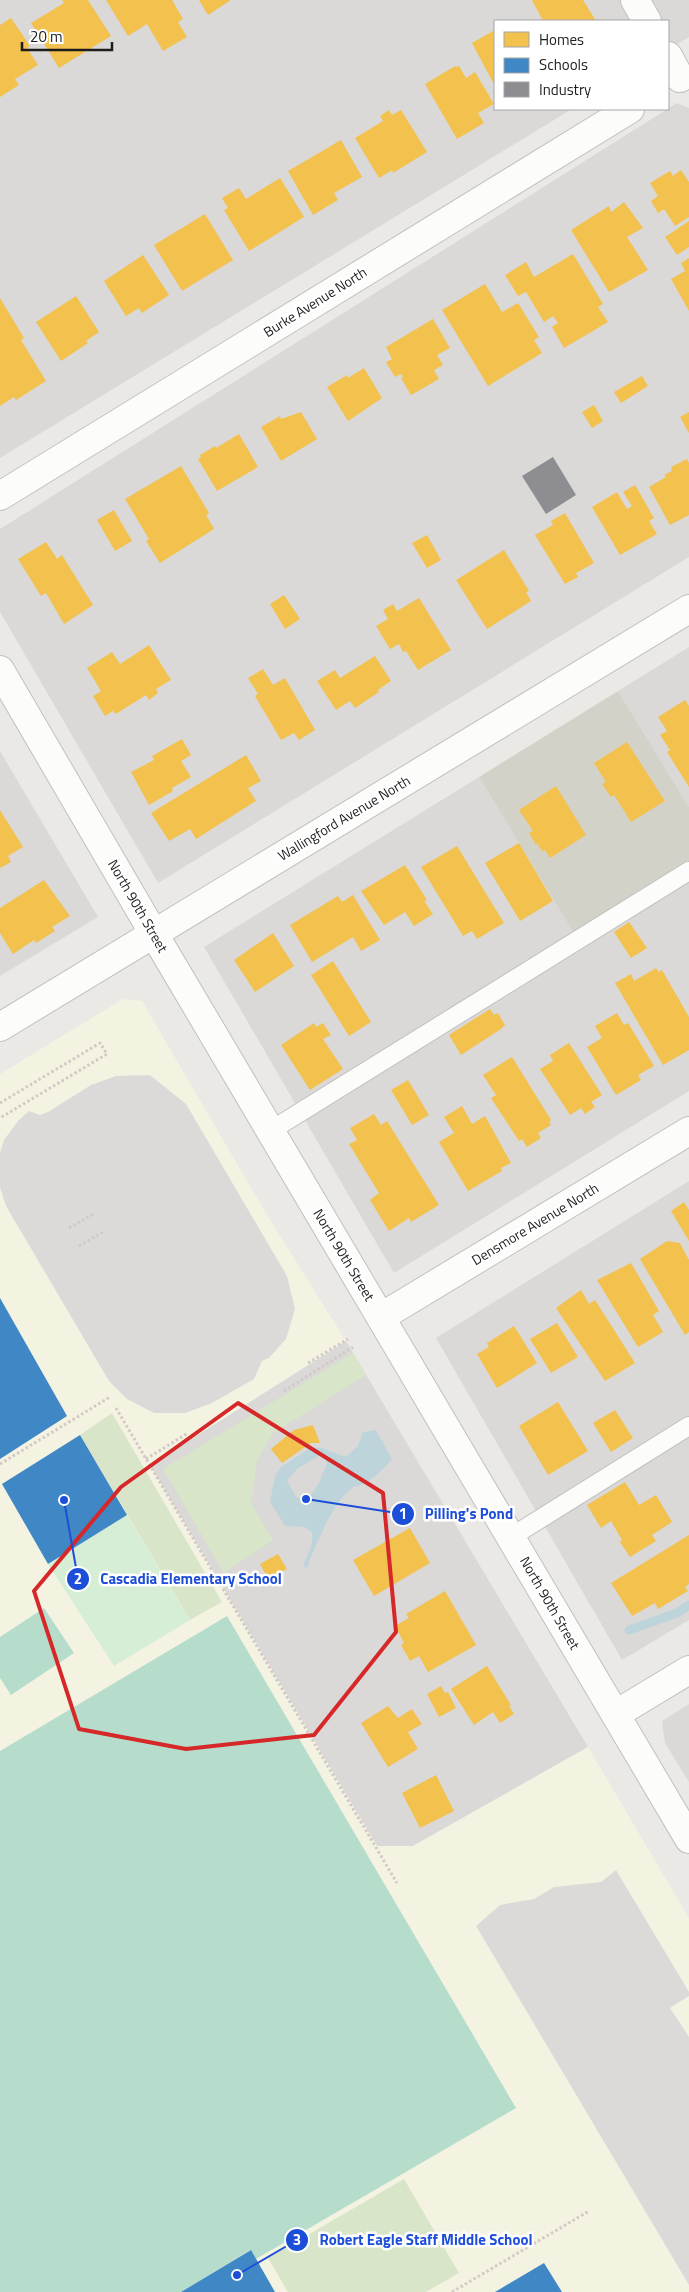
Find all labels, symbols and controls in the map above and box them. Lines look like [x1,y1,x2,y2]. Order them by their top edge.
scale bar [22,20,112,52]
legend [494,20,669,110]
text: 20 m [30,25,63,48]
text: Homes [539,28,584,51]
text: Schools [539,53,588,76]
text: Industry [539,78,591,101]
street label: Burke Avenue North [259,261,371,342]
street label: Wallingford Avenue North [273,770,414,866]
street label: North 90th Street [103,855,174,956]
street label: Densmore Avenue North [467,1177,602,1270]
street label: North 90th Street [309,1205,380,1305]
callout: Pilling's Pond [390,1499,523,1529]
text: 1 [399,1502,407,1525]
text: Pilling's Pond [425,1502,513,1525]
street label: North 90th Street [515,1552,586,1653]
callout: Cascadia Elementary School [66,1564,292,1594]
text: 2 [74,1567,82,1590]
text: Cascadia Elementary School [100,1567,282,1590]
callout: Robert Eagle Staff Middle School [285,2225,543,2255]
text: 3 [293,2228,301,2251]
text: Robert Eagle Staff Middle School [320,2228,532,2251]

